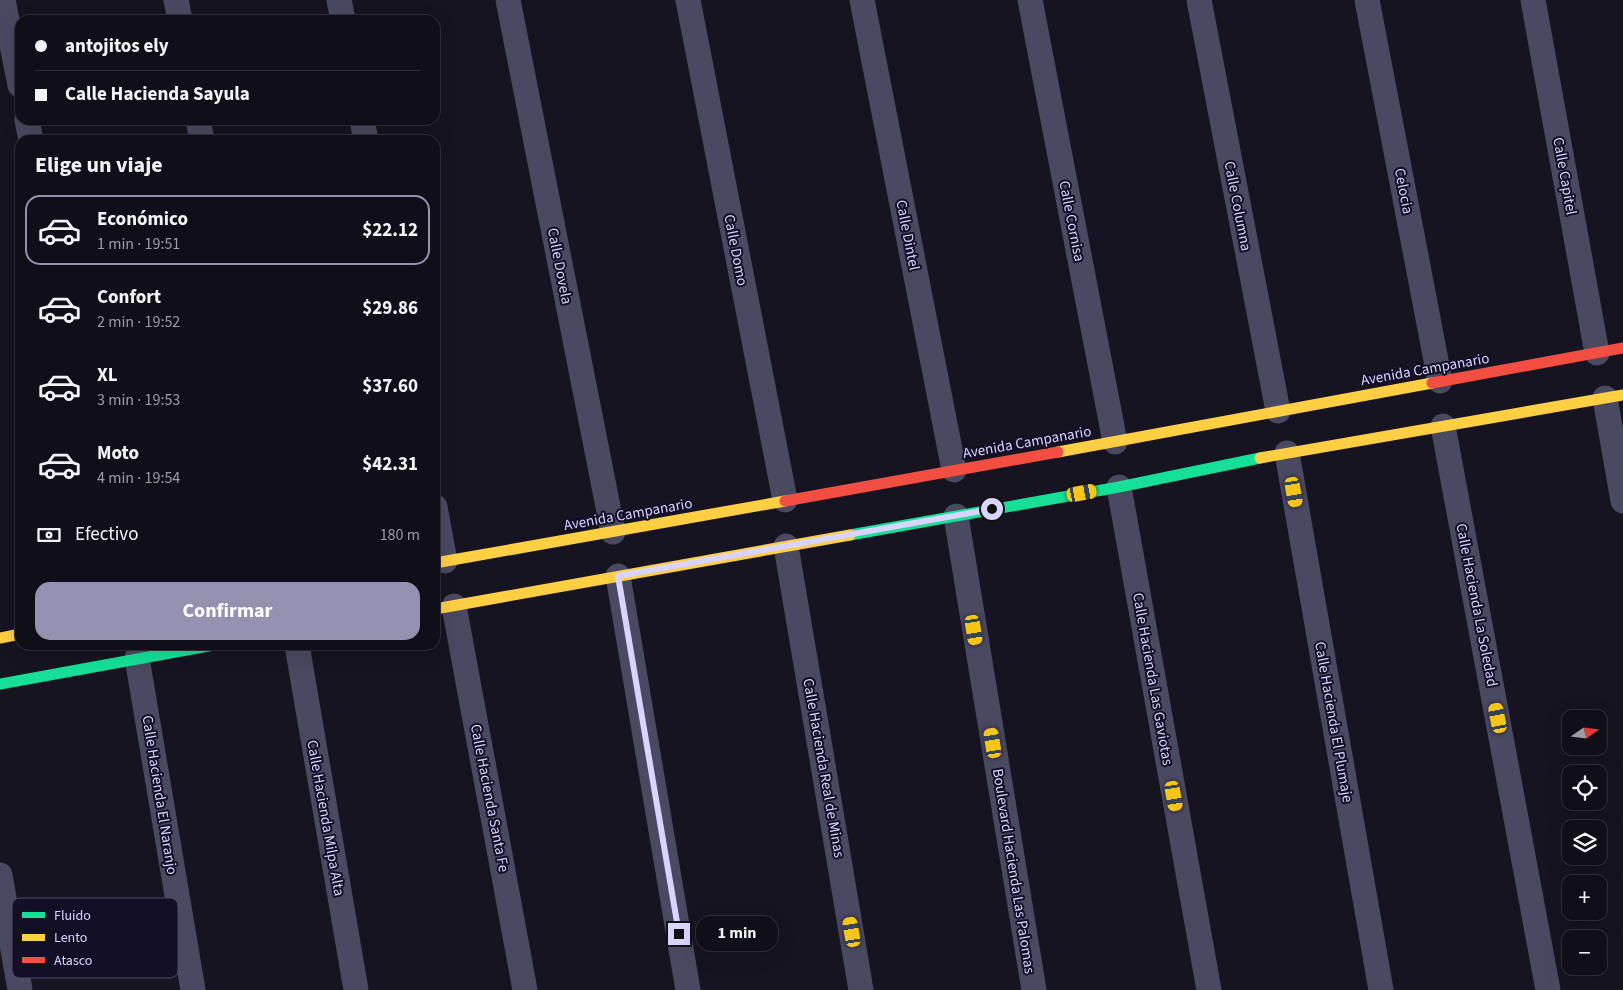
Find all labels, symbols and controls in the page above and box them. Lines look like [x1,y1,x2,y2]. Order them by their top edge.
text: antojitos ely [65,33,169,60]
text: Calle Hacienda Sayula [65,81,250,108]
street label: Calle Capitel [1547,136,1582,217]
text: Elige un viaje [35,149,163,181]
street label: Calle Columna [1219,159,1257,253]
street label: Celocia [1389,166,1418,216]
street label: Calle Cornisa [1053,179,1090,263]
street label: Calle Dintel [890,198,925,272]
text: Económico [97,206,188,233]
icon: car [37,208,82,253]
street label: Calle Domo [718,213,753,288]
text: $22.12 [362,217,418,244]
street label: Calle Dovela [542,226,577,306]
text: 1 min · 19:51 [97,233,180,255]
text: Confort [97,284,161,311]
icon: car [37,286,82,331]
text: $29.86 [362,295,418,322]
text: 2 min · 19:52 [97,311,180,333]
street label: Avenida Campanario [1359,348,1491,391]
text: XL [97,362,118,389]
icon: car [37,364,82,409]
text: $37.60 [362,373,418,400]
text: 3 min · 19:53 [97,389,180,411]
street label: Avenida Campanario [961,421,1093,464]
text: Moto [97,440,139,467]
icon: car [37,442,82,487]
text: $42.31 [362,451,418,478]
text: 4 min · 19:54 [97,467,180,489]
car [1284,476,1303,508]
car [1065,483,1098,503]
street label: Avenida Campanario [562,493,694,536]
route start [981,498,1003,520]
icon: cash [35,521,63,549]
text: Efectivo [75,521,138,548]
street label: Calle Hacienda La Soledad [1450,522,1503,689]
text: 180 m [380,524,420,546]
button: Confirmar [35,582,420,640]
street label: Calle Hacienda Las Gaviotas [1127,591,1178,767]
car [964,614,983,646]
street label: Calle Hacienda El Plumaje [1309,640,1358,804]
street label: Calle Hacienda Real de Minas [797,677,850,860]
car [1487,702,1508,734]
north arrow [1562,710,1608,755]
map controls [1562,710,1607,975]
street label: Calle Hacienda El Naranjo [137,714,182,876]
street label: Calle Hacienda Santa Fe [465,722,514,874]
car [983,727,1002,759]
street label: Calle Hacienda Milpa Alta [301,738,350,898]
button: locate [1562,765,1607,810]
street label: Boulevard Hacienda Las Palomas [987,767,1040,975]
car [1164,780,1183,812]
button: layers [1562,820,1607,865]
button: + [1562,875,1607,920]
legend [12,898,178,978]
text: Fluido [54,906,91,926]
callout: 1 min [696,916,779,952]
car [842,916,861,948]
text: 1 min [718,922,756,944]
route end [668,923,690,945]
text: Lento [54,928,87,948]
button: − [1562,930,1607,975]
text: Atasco [54,951,92,971]

